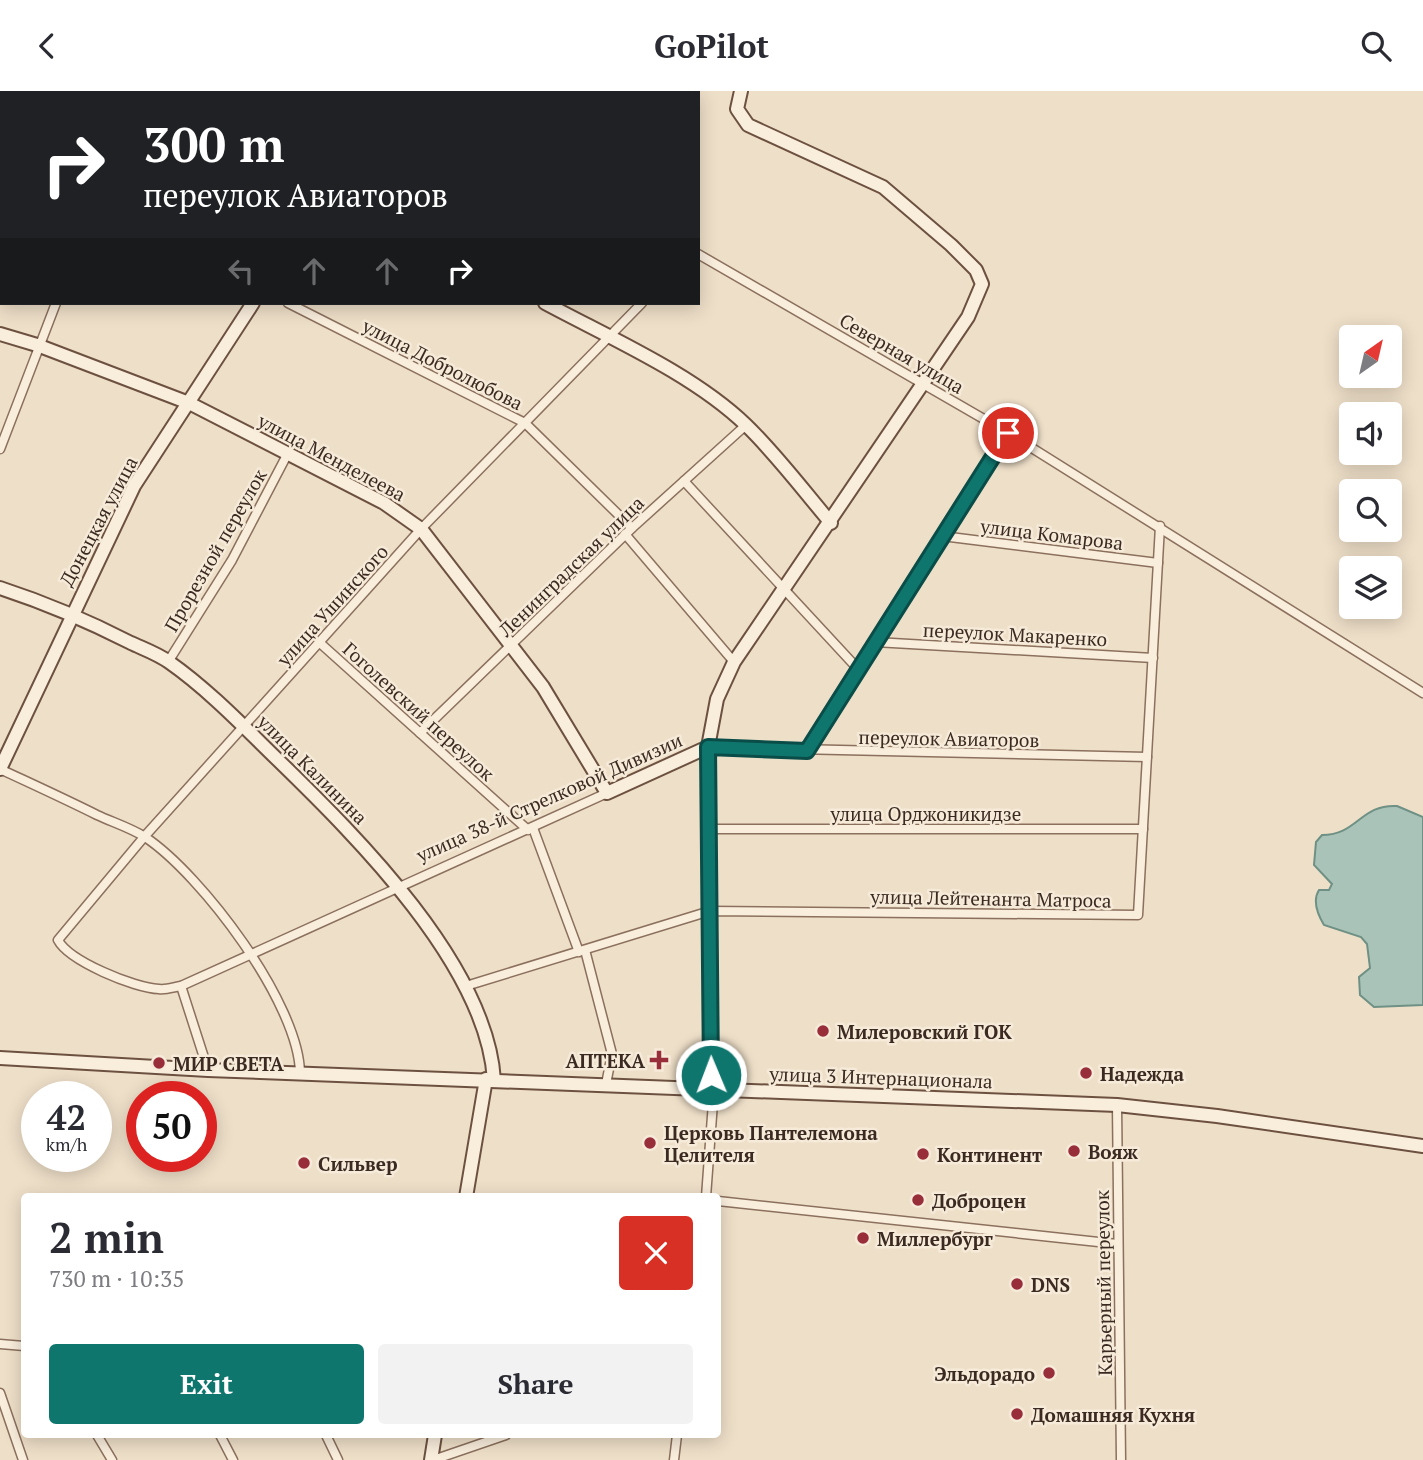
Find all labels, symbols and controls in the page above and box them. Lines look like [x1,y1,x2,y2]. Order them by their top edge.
text: GoPilot [654,25,769,67]
icon: back [28,27,66,65]
icon: search [1357,27,1395,65]
text: 300 m [143,111,285,176]
icon: right [28,119,119,210]
text: переулок Авиаторов [143,174,448,216]
icon: left [222,252,260,290]
icon: ahead [295,252,333,290]
icon: ahead [368,252,406,290]
icon: right [441,252,479,290]
street label: Северная улица [835,307,969,399]
street label: улица Добролюбова [358,312,528,415]
north arrow [1339,325,1402,389]
map controls [1339,325,1402,619]
button: sound [1339,402,1402,465]
pin [978,403,1038,463]
street label: улица Менделеева [253,407,411,507]
icon: arrive [989,414,1027,452]
street label: Донецкая улица [53,452,143,590]
street label: Прорезной переулок [158,463,272,636]
button: search [1339,479,1402,542]
street label: Ленинградская улица [493,490,649,642]
street label: улица Комарова [978,513,1125,555]
street label: улица Ушинского [270,539,393,672]
button: layers [1339,556,1402,619]
street label: переулок Макаренко [922,617,1108,651]
street label: Гоголевский переулок [338,636,501,786]
street label: улица Калинина [252,708,373,829]
street label: переулок Авиаторов [858,724,1040,752]
street label: улица 38-й Стрелковой Дивизии [411,727,686,868]
street label: улица Орджоникидзе [830,801,1021,826]
street label: улица Лейтенанта Матроса [869,883,1112,913]
place label: Милеровский ГОК [837,1019,1012,1044]
marker: Милеровский ГОК [815,1023,831,1039]
position arrow [674,1038,748,1112]
place label: АПТЕКА [565,1048,645,1073]
place label: МИР СВЕТА [173,1051,284,1076]
marker: АПТЕКА [651,1052,667,1068]
marker: МИР СВЕТА [151,1055,167,1071]
street label: улица 3 Интернационала [768,1061,993,1093]
place label: Надежда [1100,1061,1184,1086]
marker: Надежда [1078,1065,1094,1081]
speed limit sign: 50 [126,1081,217,1172]
text: 42 [47,1094,86,1140]
place label: Церковь Пантелемона Целителя [664,1120,878,1167]
text: km/h [46,1132,87,1156]
marker: Церковь Пантелемона Целителя [642,1135,658,1151]
place label: Вояж [1088,1139,1139,1164]
place label: Континент [937,1142,1043,1167]
marker: Вояж [1066,1143,1082,1159]
marker: Континент [915,1146,931,1162]
place label: Сильвер [318,1151,398,1176]
marker: Сильвер [296,1155,312,1171]
place label: Доброцен [932,1188,1027,1213]
street label: Карьерный переулок [1089,1189,1117,1376]
marker: Доброцен [910,1192,926,1208]
text: 2 min [49,1209,164,1265]
button: close [619,1216,693,1290]
place label: Миллербург [877,1226,993,1251]
marker: Миллербург [855,1230,871,1246]
text: 730 m · 10:35 [49,1263,184,1294]
place label: DNS [1031,1272,1070,1297]
marker: DNS [1009,1276,1025,1292]
button: Exit [49,1344,364,1424]
button: Share [378,1344,693,1424]
place label: Эльдорадо [934,1361,1035,1386]
marker: Эльдорадо [1041,1365,1057,1381]
place label: Домашняя Кухня [1031,1402,1195,1427]
marker: Домашняя Кухня [1009,1406,1025,1422]

